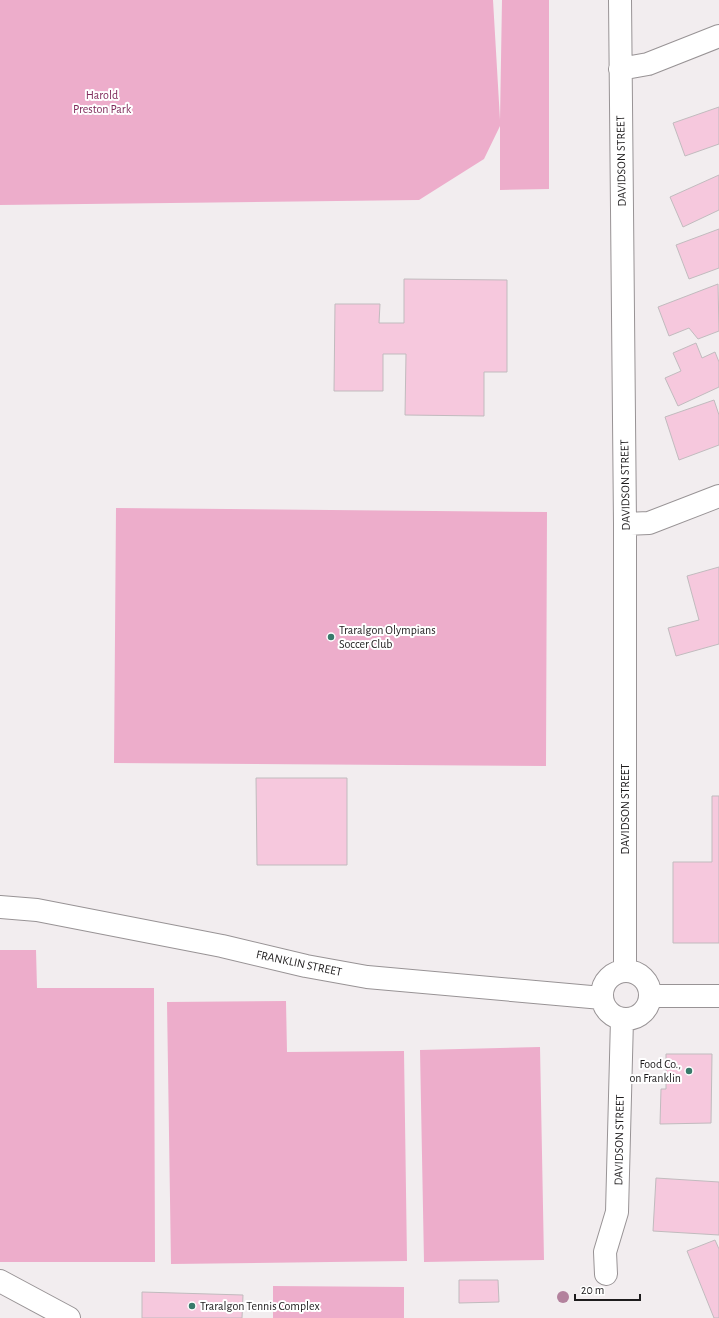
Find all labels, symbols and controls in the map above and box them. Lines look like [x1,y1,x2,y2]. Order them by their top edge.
park label: Harold Preston Park [73,89,132,115]
street label: DAVIDSON STREET [614,115,628,207]
street label: DAVIDSON STREET [618,439,632,531]
place label: Traralgon Olympians Soccer Club [339,624,436,650]
marker: Traralgon Olympians Soccer Club [326,632,336,642]
street label: DAVIDSON STREET [619,763,631,854]
street label: FRANKLIN STREET [255,948,343,978]
place label: Food Co., on Franklin [629,1058,681,1084]
marker: Food Co., on Franklin [684,1066,694,1076]
street label: DAVIDSON STREET [612,1094,626,1186]
scale bar [575,1276,640,1302]
text: 20 m [581,1284,604,1296]
place label: Traralgon Tennis Complex [200,1300,320,1312]
marker: Traralgon Tennis Complex [187,1301,197,1311]

